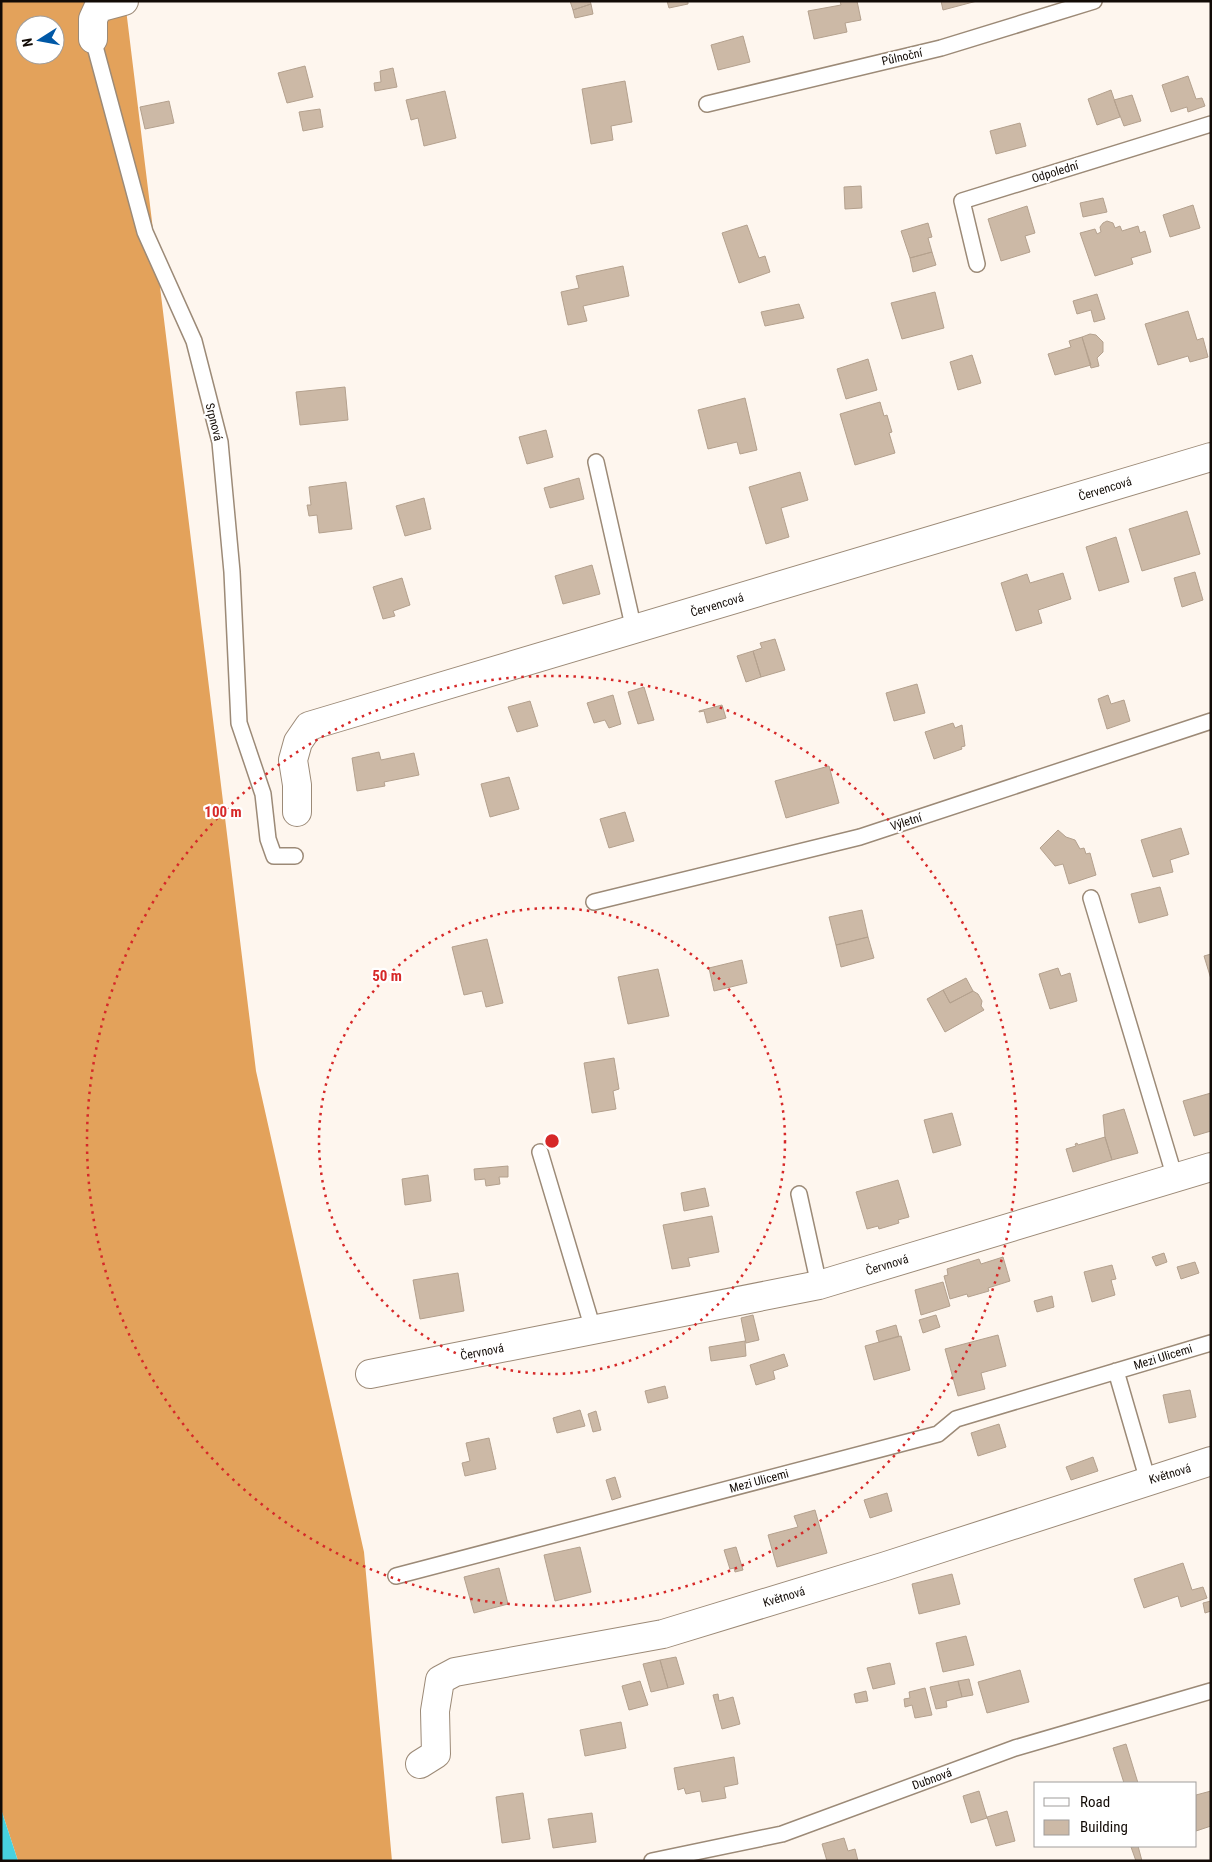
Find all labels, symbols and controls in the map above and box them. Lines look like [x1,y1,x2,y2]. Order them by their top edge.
north arrow [15,15,65,65]
text: N [19,37,36,48]
street label: Půlnoční [880,45,925,68]
street label: Odpolední [1030,158,1081,186]
street label: Srpnová [203,402,225,443]
street label: Červencová [1076,473,1134,504]
street label: Červencová [688,589,746,620]
text: 100 m [204,803,242,821]
street label: Výletní [889,810,925,834]
text: 50 m [372,967,402,985]
centre of rings [543,1132,561,1150]
street label: Červnová [864,1251,910,1278]
street label: Červnová [459,1340,505,1363]
street label: Mezi Ulicemi [1132,1341,1194,1373]
street label: Květnová [1147,1461,1193,1487]
street label: Mezi Ulicemi [728,1466,790,1496]
street label: Květnová [761,1584,807,1610]
street label: Dubnová [910,1765,954,1793]
legend [1034,1782,1197,1847]
text: Road [1080,1793,1110,1811]
text: Building [1080,1818,1128,1836]

